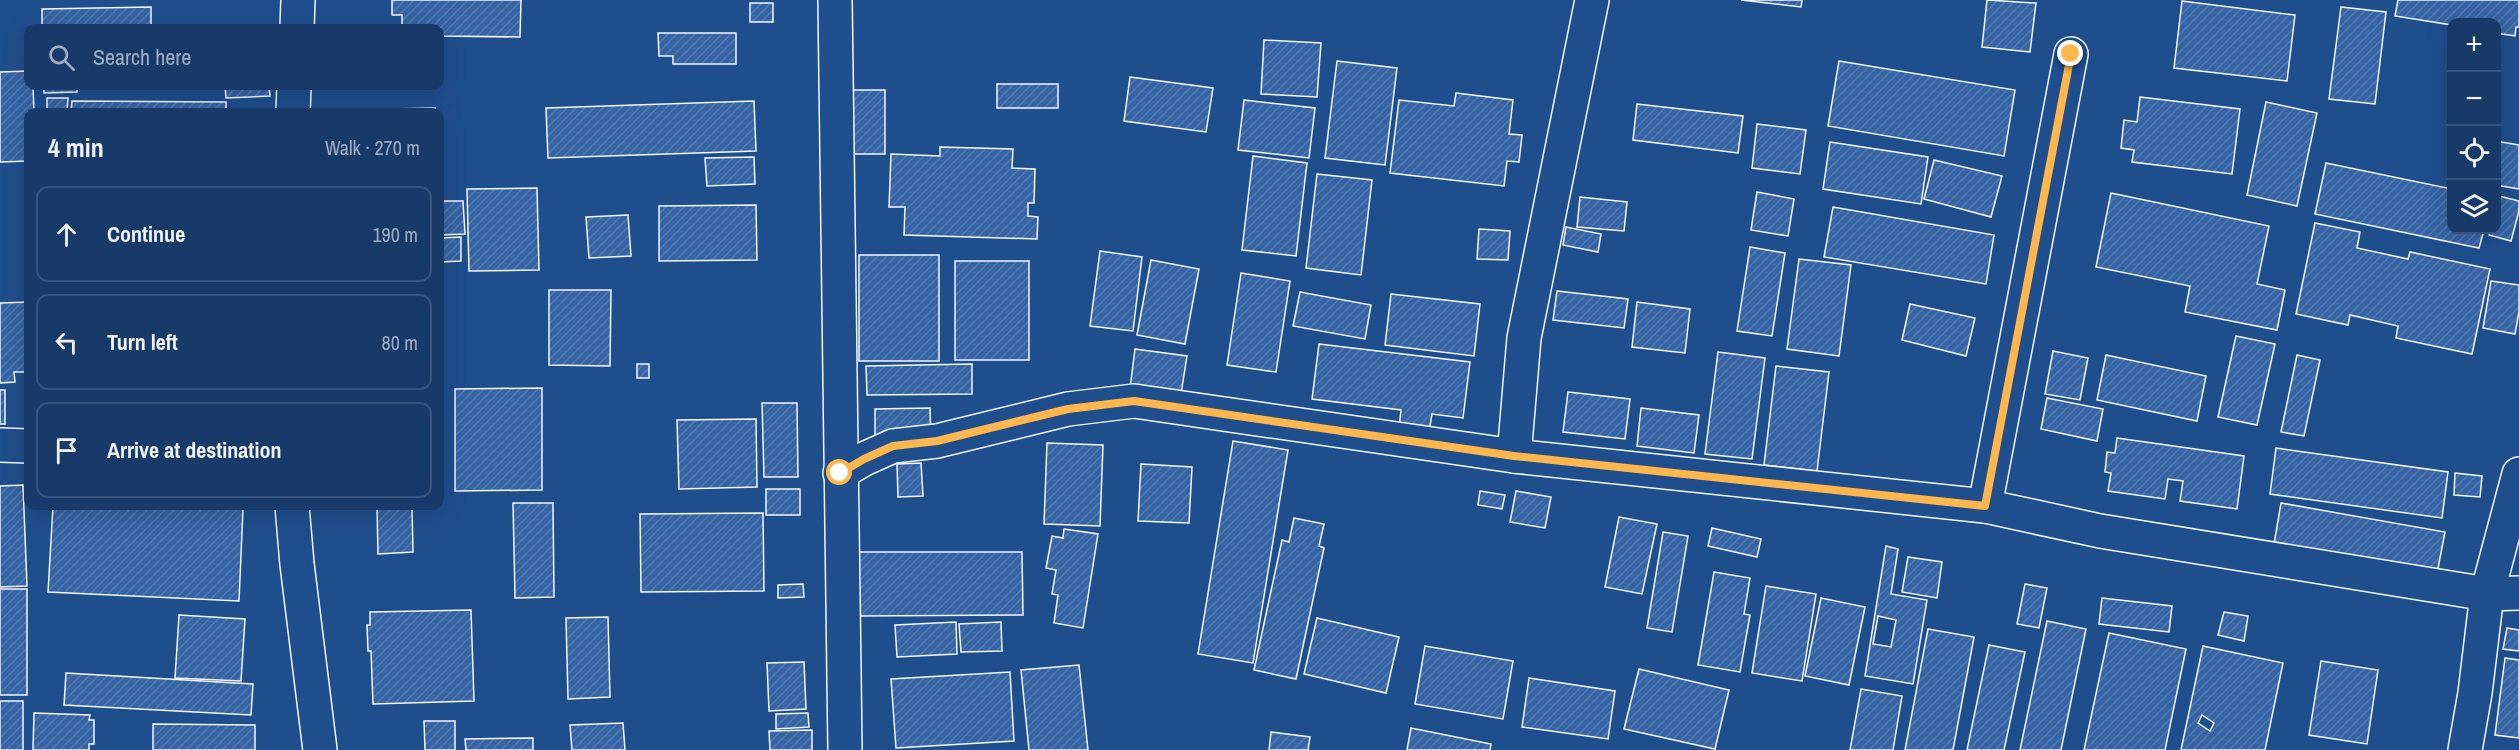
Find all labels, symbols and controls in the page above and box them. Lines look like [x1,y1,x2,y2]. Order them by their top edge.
map controls [2447,18,2501,234]
button: + [2447,18,2501,72]
search box [24,24,444,90]
route end [2057,40,2083,66]
icon: search [45,41,78,74]
text: Search here [93,42,191,72]
button: − [2447,72,2501,126]
button: locate [2447,126,2501,180]
text: 4 min [48,130,104,165]
text: Walk · 270 m [325,134,420,161]
button: layers [2447,180,2501,234]
icon: ahead [50,218,83,251]
text: Continue [107,219,185,249]
text: 190 m [372,221,418,248]
icon: left [50,326,83,359]
text: Turn left [107,327,178,357]
text: 80 m [382,329,418,356]
icon: arrive [50,434,83,467]
text: Arrive at destination [107,435,281,465]
route start [826,459,852,485]

